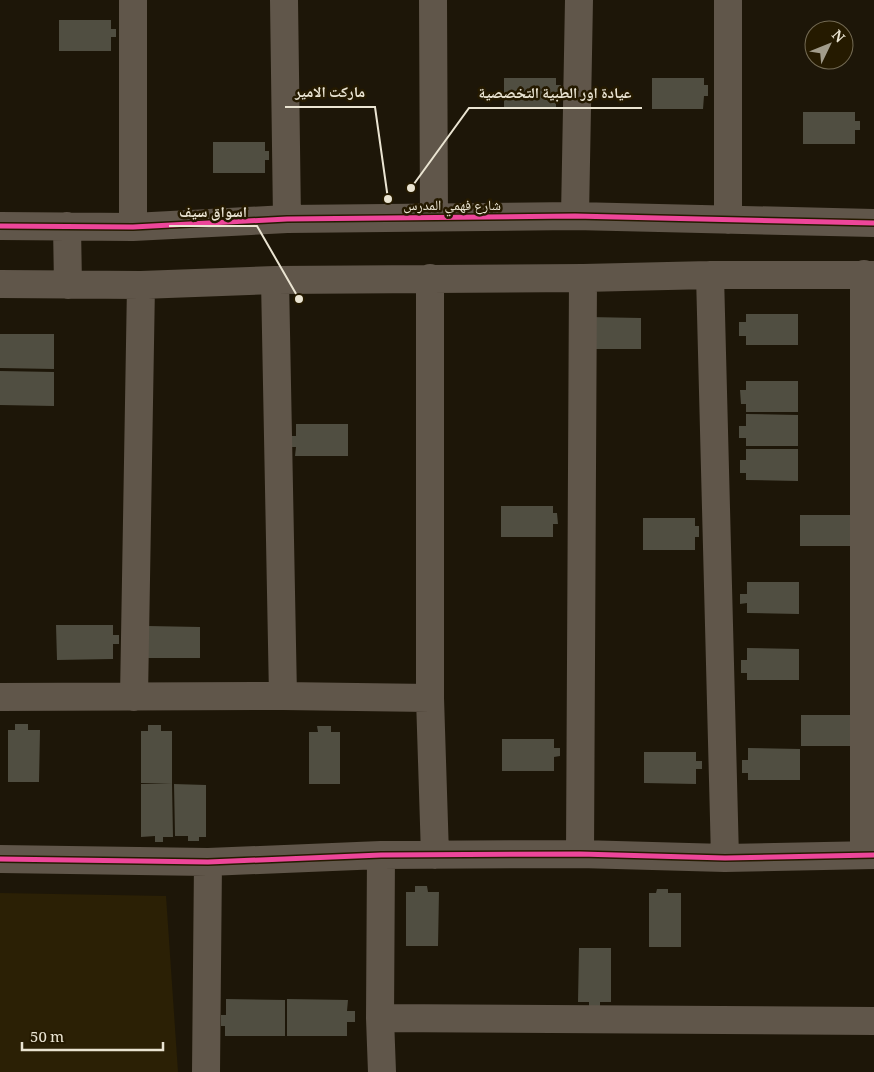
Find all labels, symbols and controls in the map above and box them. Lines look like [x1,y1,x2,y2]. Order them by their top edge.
north arrow [804,20,854,70]
text: N [825,25,850,50]
callout: ماركت الامير [285,77,375,107]
callout: عيادة اور الطبية التخصصية [469,78,642,108]
text: ماركت الامير [294,81,365,107]
text: عيادة اور الطبية التخصصية [478,82,632,108]
street label: شارع فهمي المدرس [403,195,501,219]
callout: اسواق سيف [169,196,257,226]
text: اسواق سيف [179,201,247,227]
scale bar [22,1020,164,1052]
text: 50 m [30,1026,64,1052]

